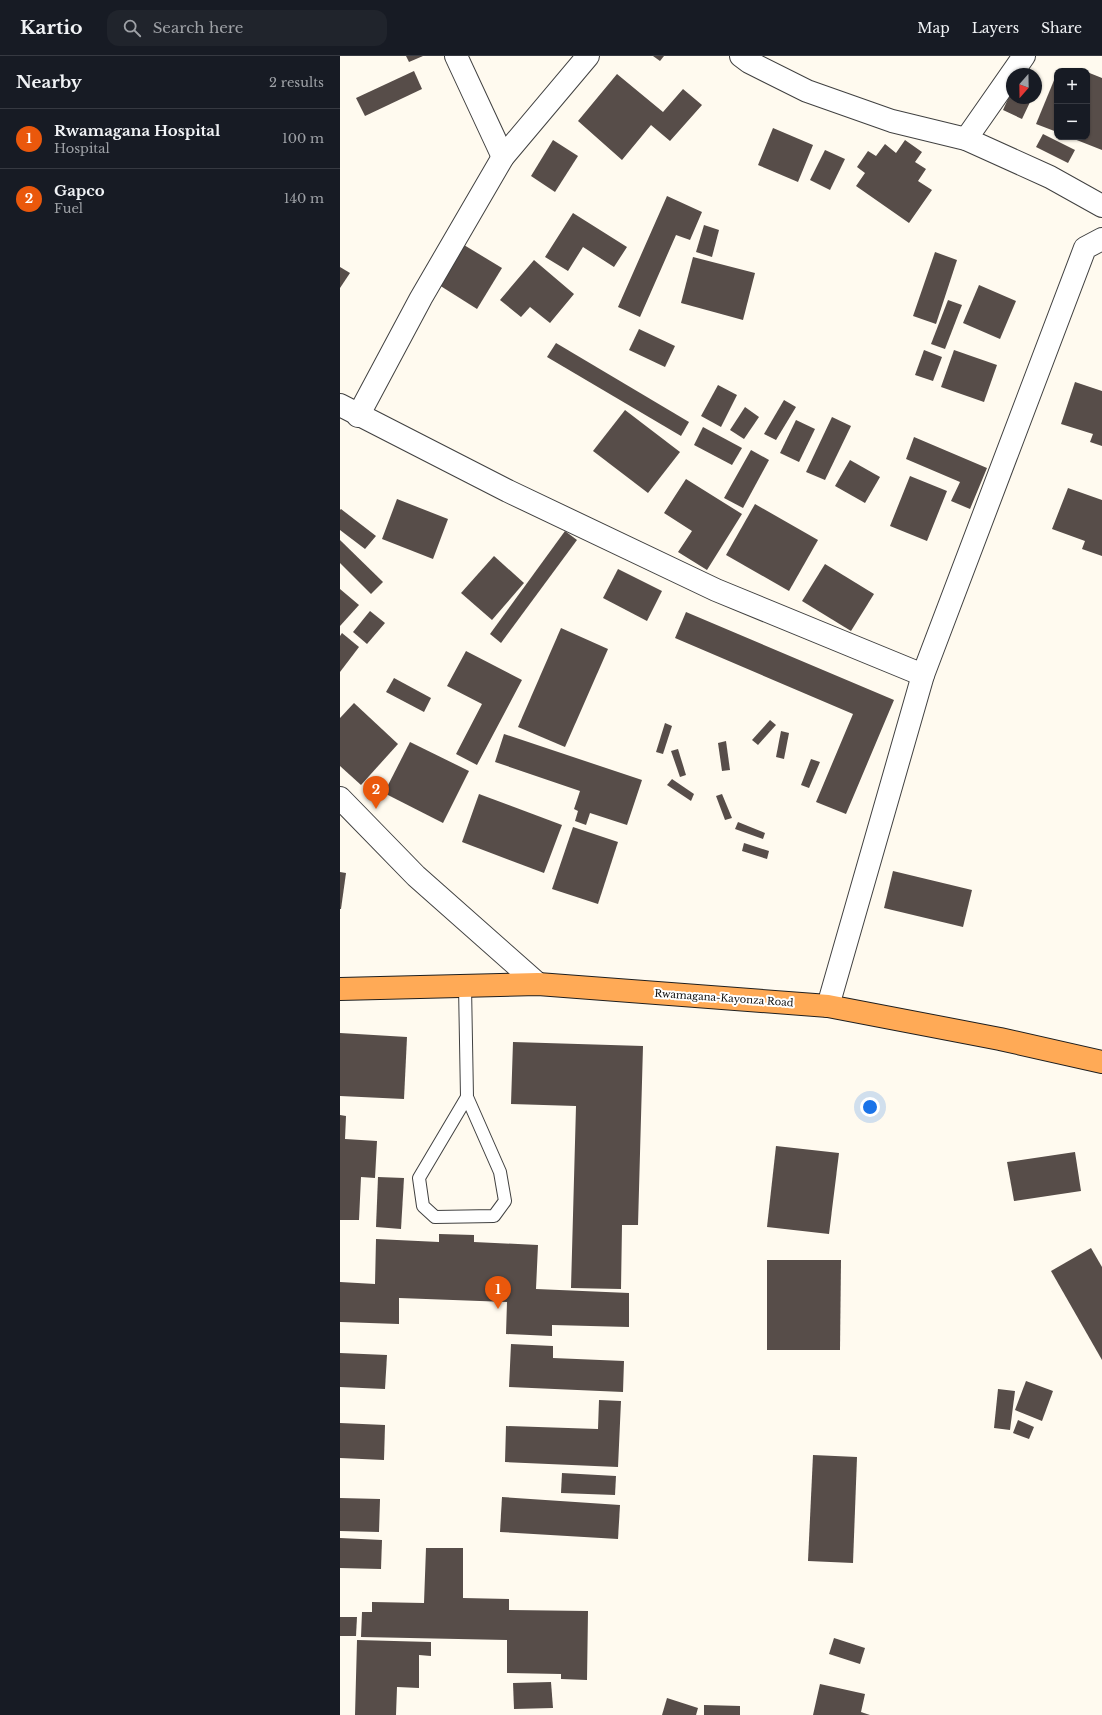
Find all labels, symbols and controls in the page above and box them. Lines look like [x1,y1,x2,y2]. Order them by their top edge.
search box [107,10,387,46]
text: Kartio [20,16,83,39]
icon: search [121,17,143,39]
text: Search here [153,18,243,37]
text: Map [917,19,950,37]
text: Layers [972,19,1019,37]
text: Share [1041,19,1082,37]
north arrow [1006,68,1042,104]
map controls [1054,68,1090,140]
button: + [1054,68,1090,104]
text: Nearby [16,72,82,93]
text: 2 results [269,74,324,91]
button: − [1054,104,1090,140]
text: Rwamagana Hospital [54,121,220,140]
text: 1 [26,130,32,147]
text: 100 m [282,130,324,147]
text: Hospital [54,140,110,157]
text: Gapco [54,181,105,200]
text: 2 [25,190,33,207]
text: 140 m [284,190,324,207]
text: Fuel [54,200,83,217]
pin: 2 [363,776,389,809]
street label: Rwamagana-Kayonza Road [654,987,794,1009]
your location [860,1097,880,1117]
pin: 1 [485,1276,511,1309]

